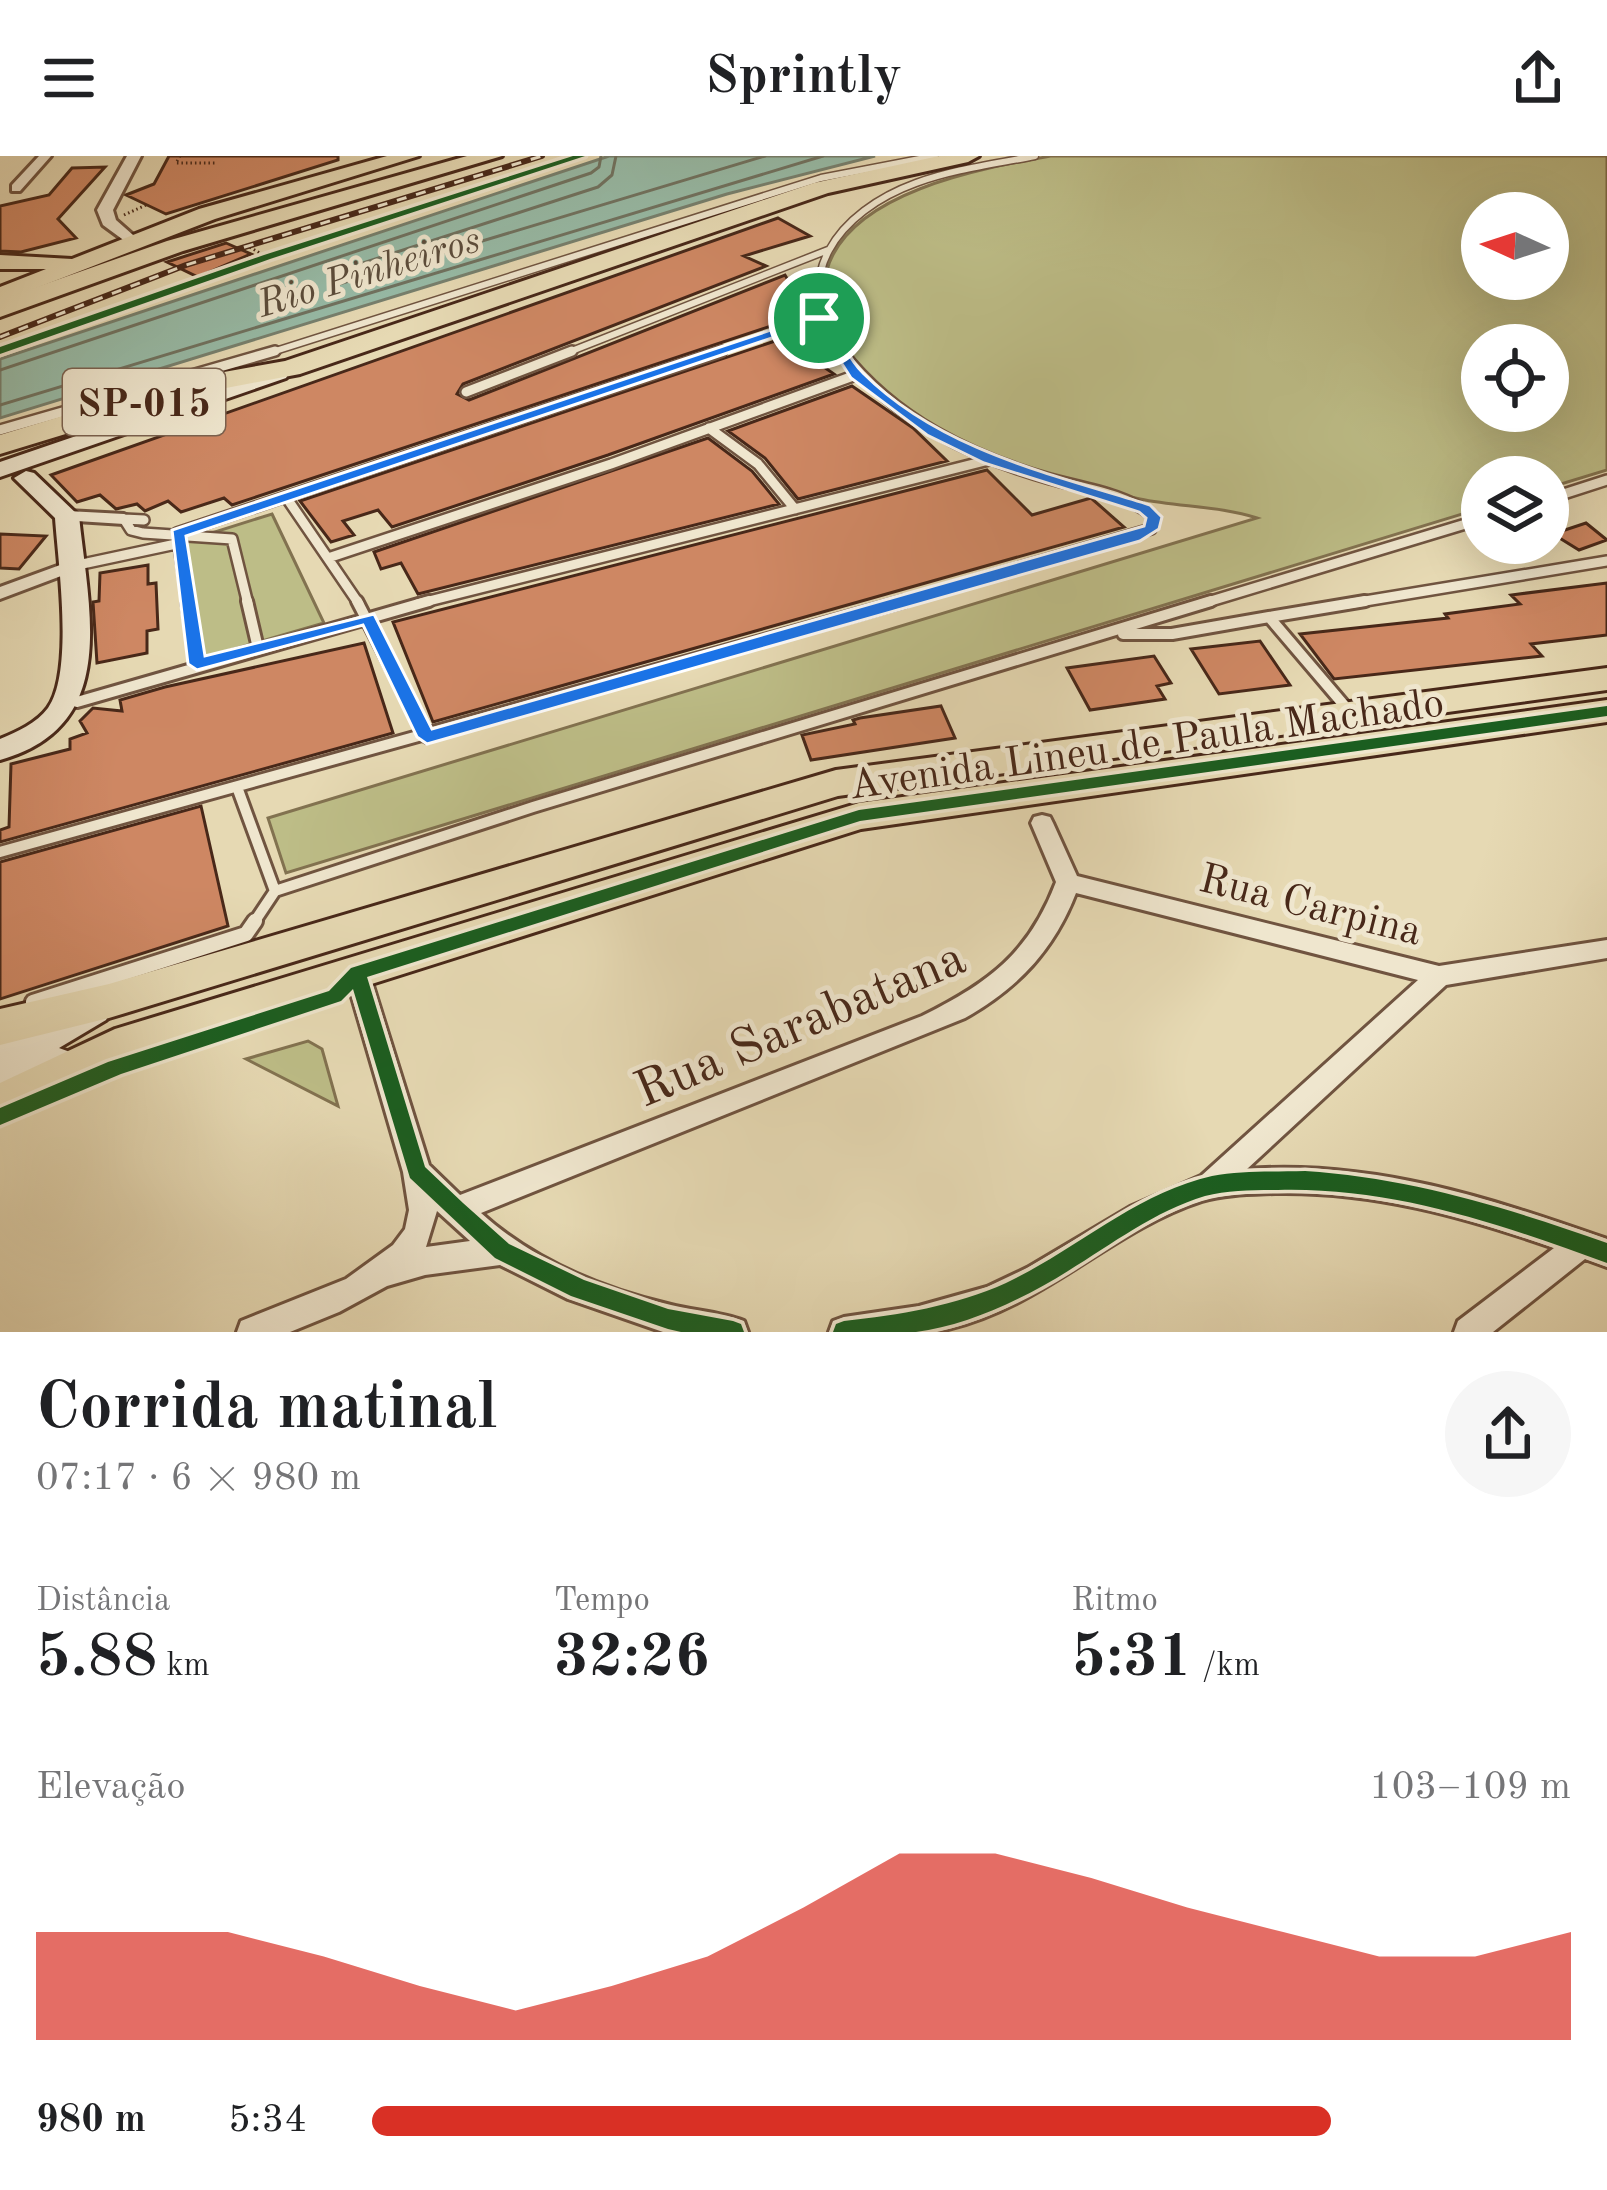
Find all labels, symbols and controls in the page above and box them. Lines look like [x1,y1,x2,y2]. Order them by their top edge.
icon: menu [36,45,102,111]
icon: share [1505,45,1571,111]
text: Sprintly [705,51,902,105]
north arrow [1461,192,1569,300]
map controls [1461,192,1569,564]
water label: Rio Pinheiros [252,221,485,326]
pin [768,267,870,369]
icon: arrive [786,285,852,351]
button: locate [1461,324,1569,432]
road number: SP-015 [63,369,225,435]
button: layers [1461,456,1569,564]
street label: Avenida Lineu de Paula Machado [846,683,1447,809]
street label: Rua Carpina [1195,859,1426,955]
street label: Rua Sarabatana [628,934,973,1119]
button: share [1445,1371,1571,1497]
text: Corrida matinal [36,1377,498,1443]
text: 07:17 · 6 × 980 m [36,1459,361,1498]
text: Distância [36,1585,170,1618]
text: Tempo [554,1585,650,1618]
text: Ritmo [1071,1585,1158,1618]
text: 5.88 [36,1629,157,1689]
text: 32:26 [554,1629,710,1689]
text: 5:31 [1071,1629,1193,1689]
text: km [157,1650,210,1683]
text: /km [1193,1650,1260,1683]
text: Elevação [36,1768,186,1807]
text: 103–109 m [1369,1768,1571,1807]
text: 980 m [36,2101,146,2140]
text: 5:34 [228,2101,307,2140]

